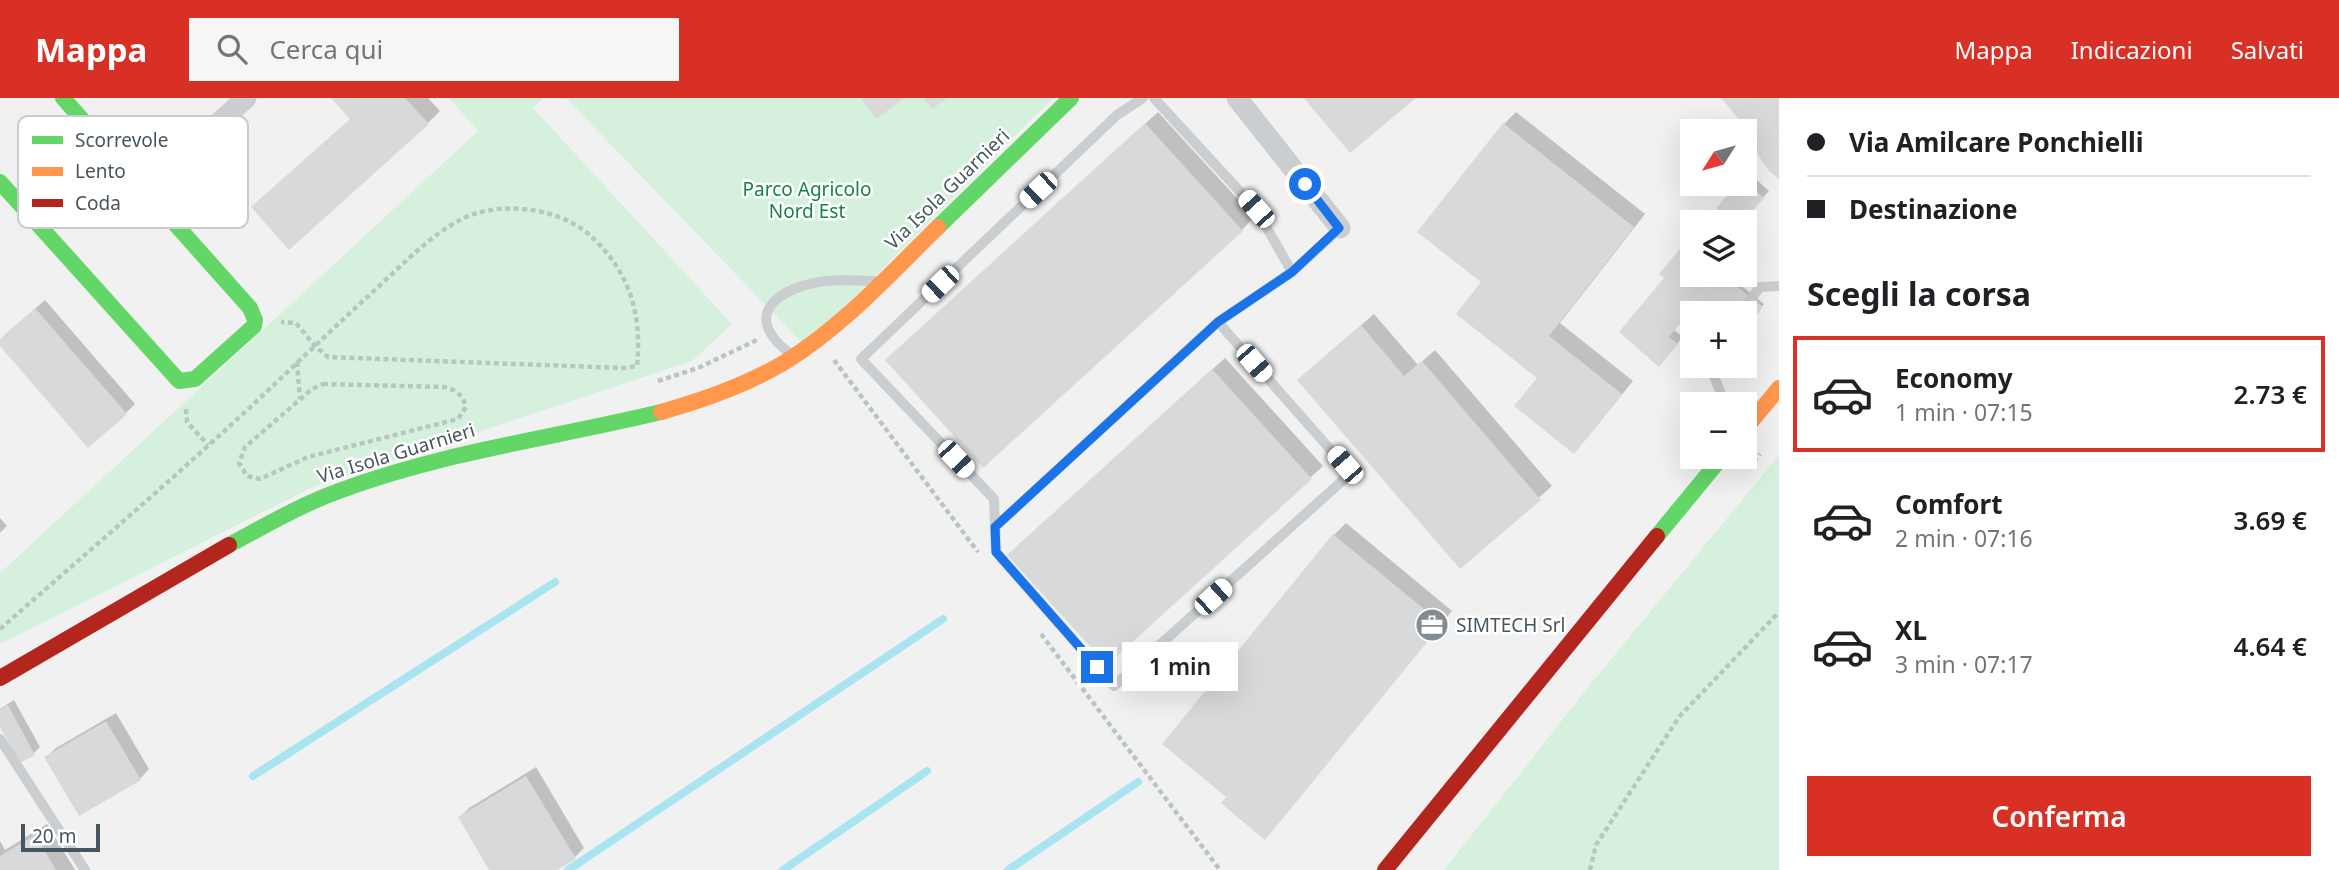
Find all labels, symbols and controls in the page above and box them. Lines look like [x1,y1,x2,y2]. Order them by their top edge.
search box [189,18,679,81]
text: Mappa [35,27,147,72]
icon: search [213,30,251,68]
text: Cerca qui [269,31,383,67]
text: Mappa [1955,33,2033,66]
text: Indicazioni [2071,33,2193,66]
text: Salvati [2231,33,2304,66]
legend [18,116,248,228]
north arrow [1680,119,1757,196]
map controls [1680,119,1757,469]
street label: Via Isola Guarnieri [879,123,1015,255]
text: Via Amilcare Ponchielli [1849,124,2143,160]
text: Scorrevole [75,127,168,153]
text: Lento [75,158,126,184]
car [1016,168,1061,212]
route start [1289,168,1321,200]
park label: Parco Agricolo Nord Est [743,176,871,224]
car [1235,186,1278,232]
text: Coda [75,190,121,216]
text: Destinazione [1849,191,2017,227]
button: layers [1680,210,1757,287]
car [918,262,963,306]
text: Scegli la corsa [1807,272,2031,315]
button: + [1680,301,1757,378]
car [1233,340,1276,386]
text: Economy [1895,360,2013,396]
icon: car [1811,363,1874,426]
text: 2.73 € [2234,376,2307,412]
button: − [1680,392,1757,469]
text: 1 min · 07:15 [1895,396,2033,428]
street label: Via Isola Guarnieri [314,417,478,489]
car [934,436,979,482]
car [1324,442,1367,488]
text: Comfort [1895,486,2003,522]
icon: car [1811,489,1874,552]
text: 3.69 € [2234,502,2307,538]
text: 2 min · 07:16 [1895,522,2033,554]
car [1191,575,1236,619]
office icon: SIMTECH Srl [1413,606,1451,644]
place label: SIMTECH Srl [1456,612,1565,638]
text: XL [1895,612,1927,648]
icon: car [1811,615,1874,678]
text: 4.64 € [2234,628,2307,664]
callout: 1 min [1122,642,1237,692]
text: 3 min · 07:17 [1895,648,2033,680]
text: 1 min [1149,650,1211,682]
route end [1081,651,1113,683]
button: Conferma [1807,776,2311,856]
scale bar [21,821,100,853]
text: 20 m [32,823,76,849]

